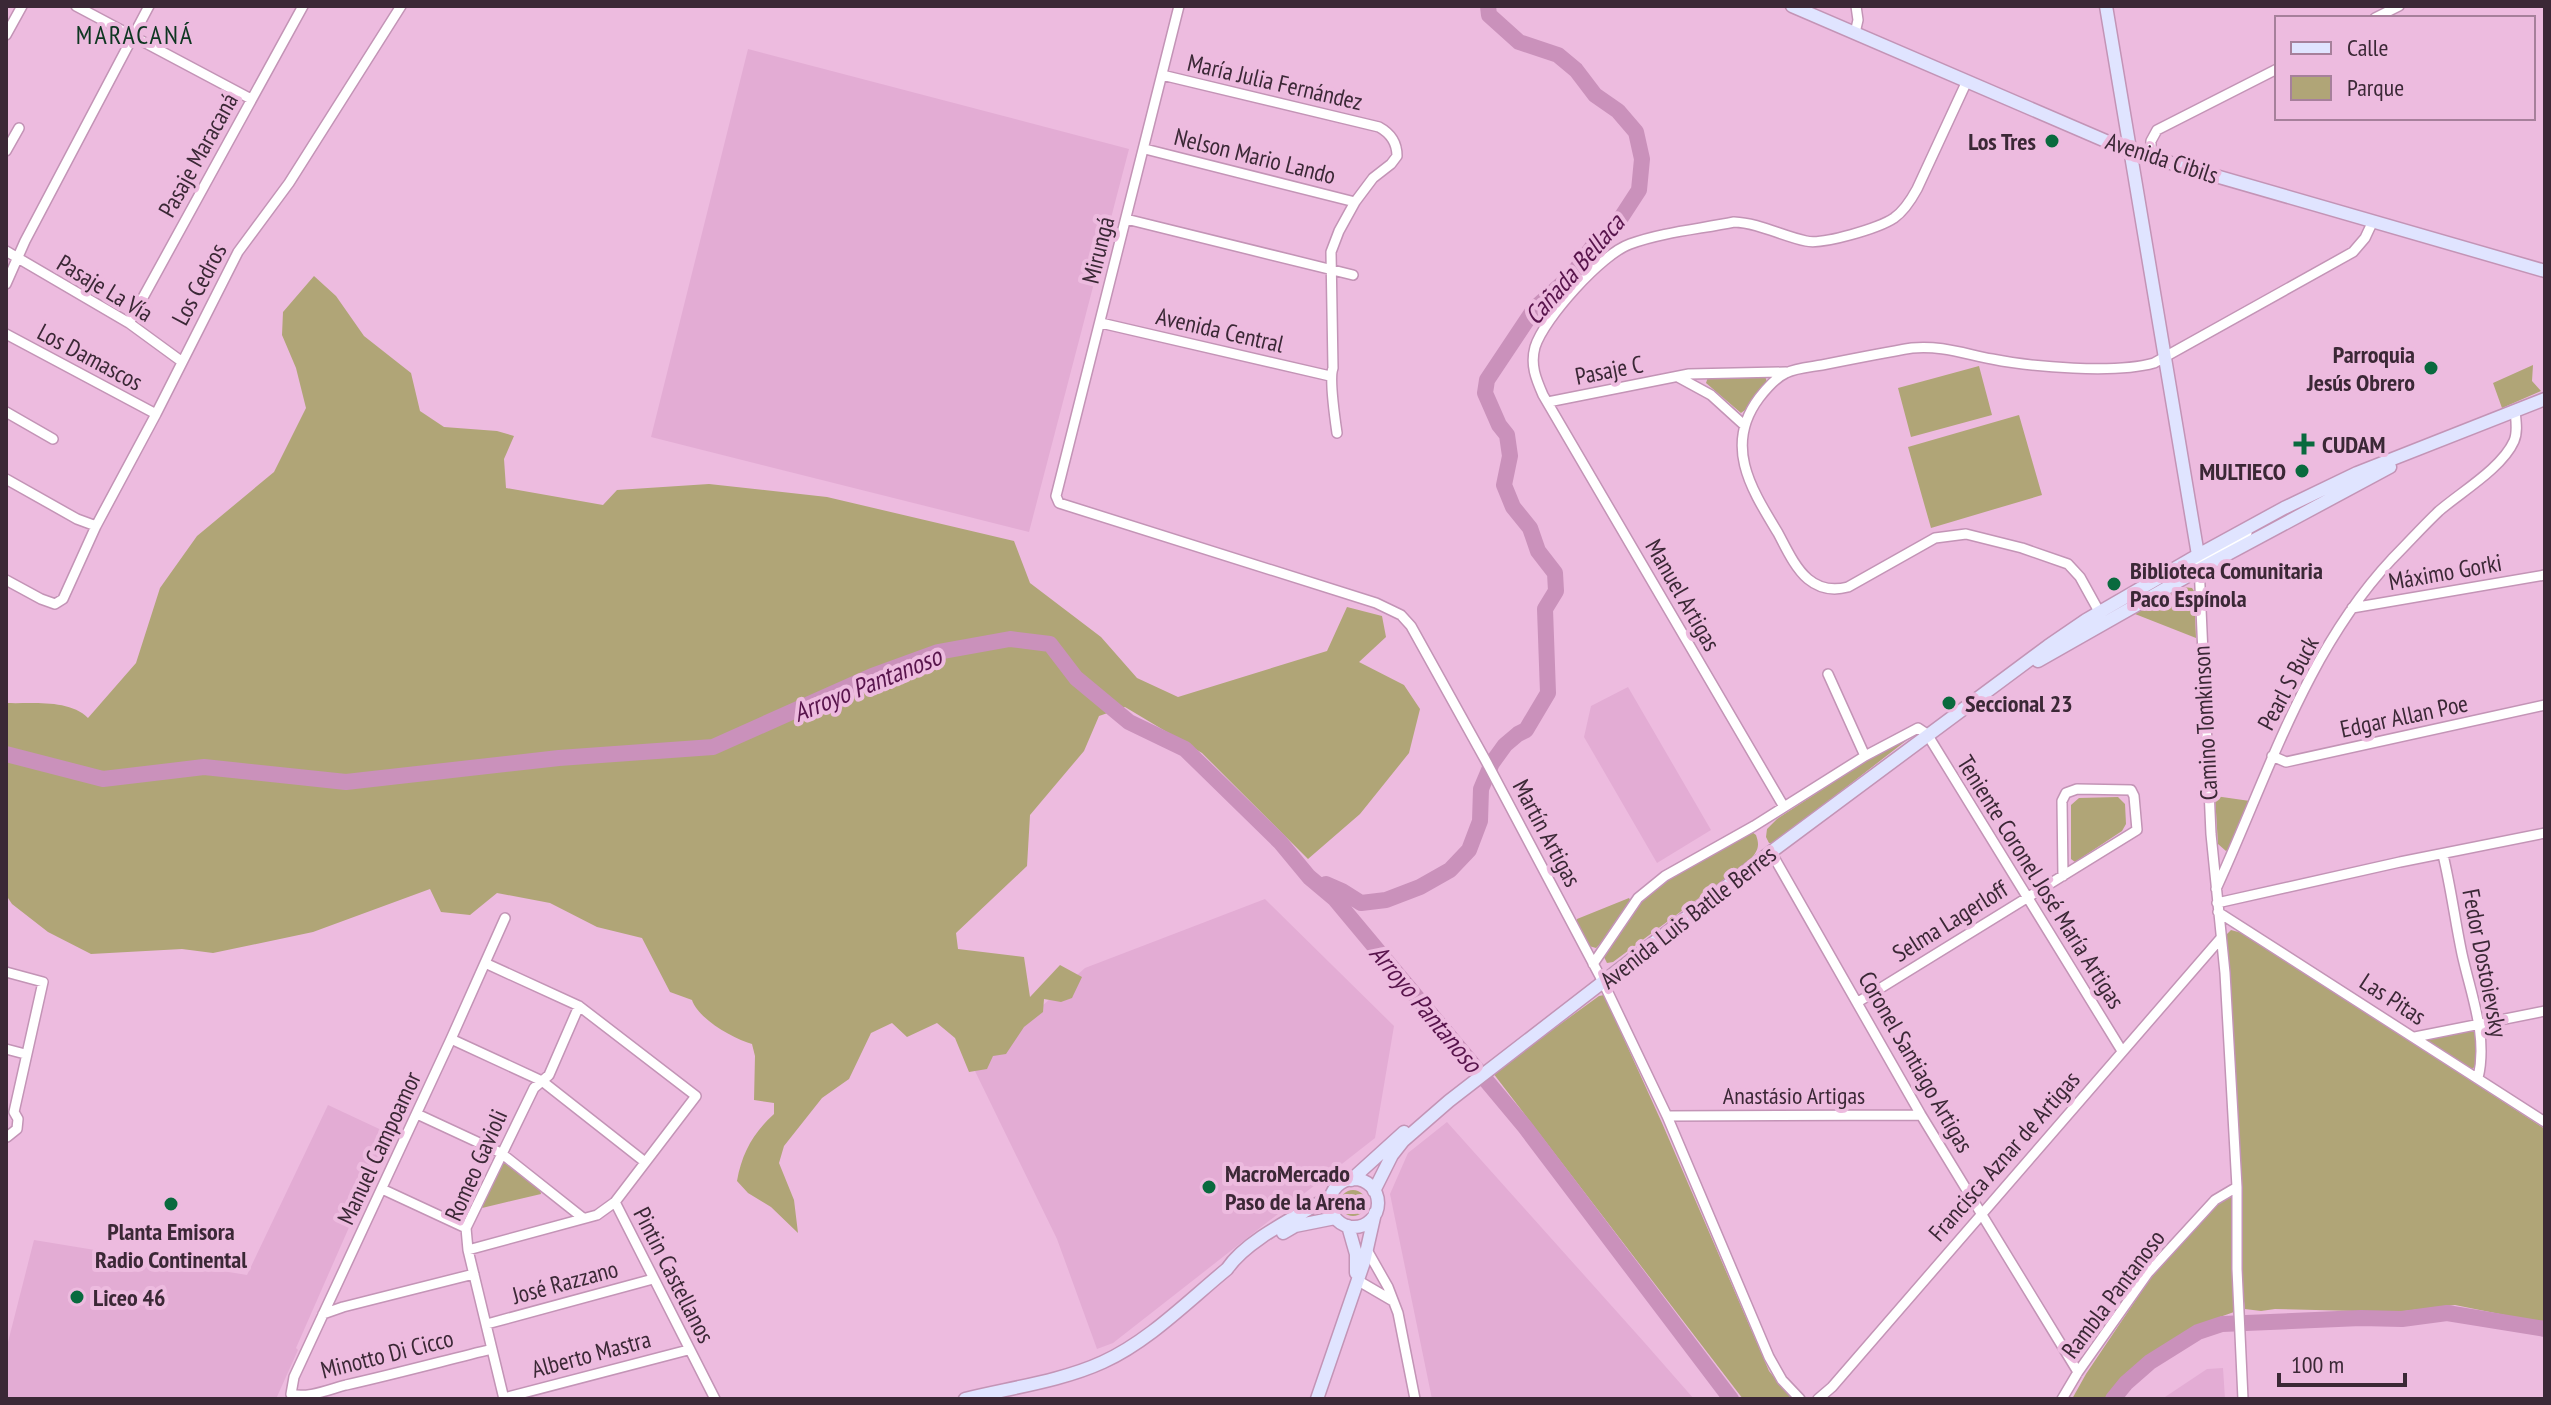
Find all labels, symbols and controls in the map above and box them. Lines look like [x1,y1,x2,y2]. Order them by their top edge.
legend [2275,16,2535,120]
district label: MARACANÁ [76,18,194,51]
text: Calle [2347,32,2388,63]
street label: María Julia Fernández [1184,47,1366,117]
text: Parque [2347,72,2404,103]
street label: Pasaje Maracaná [151,88,245,222]
street label: Nelson Mario Lando [1171,121,1339,191]
street label: Avenida Cibils [2102,125,2222,191]
place label: Los Tres [1968,126,2036,157]
marker: Los Tres [2043,132,2061,150]
water label: Cañada Bellaca [1517,206,1632,331]
street label: Mirungá [1075,213,1121,287]
street label: Los Cedros [165,238,233,330]
street label: Pasaje La Vía [51,247,159,329]
street label: Avenida Central [1153,300,1287,360]
street label: Los Damascos [32,316,148,398]
place label: Parroquia Jesús Obrero [2306,339,2415,398]
street label: Pasaje C [1572,348,1646,392]
marker: Parroquia Jesús Obrero [2422,359,2440,377]
place label: CUDAM [2322,429,2386,460]
marker: CUDAM [2293,433,2315,455]
place label: MULTIECO [2199,456,2286,487]
marker: MULTIECO [2293,462,2311,480]
street label: Manuel Artigas [1639,533,1727,657]
street label: Máximo Gorki [2386,547,2504,597]
place label: Biblioteca Comunitaria Paco Espínola [2130,555,2323,614]
marker: Biblioteca Comunitaria Paco Espínola [2105,575,2123,593]
street label: Pearl S Buck [2250,630,2326,735]
water label: Arroyo Pantanoso [788,639,948,729]
street label: Camino Tomkinson [2185,645,2225,801]
street label: Edgar Allan Poe [2337,687,2471,745]
place label: Seccional 23 [1965,688,2073,719]
marker: Seccional 23 [1940,694,1958,712]
street label: Teniente Coronel José María Artigas [1950,750,2132,1014]
street label: Martín Artigas [1506,774,1588,892]
street label: Avenida Luis Batlle Berres [1594,839,1782,995]
street label: Selma Lagerloff [1887,873,2014,969]
street label: Fedor Dostoievsky [2455,886,2515,1040]
water label: Arroyo Pantanoso [1363,937,1490,1080]
street label: Coronel Santiago Artigas [1852,966,1980,1158]
street label: Las Pitas [2354,966,2432,1032]
street label: Francisca Aznar de Artigas [1922,1064,2086,1248]
street label: Manuel Campoamor [330,1066,428,1229]
street label: Anastásio Artigas [1723,1080,1865,1111]
street label: Romeo Gavioli [438,1104,514,1226]
place label: MacroMercado Paso de la Arena [1225,1158,1366,1217]
marker: MacroMercado Paso de la Arena [1200,1178,1218,1196]
marker: Planta Emisora Radio Continental [162,1195,180,1213]
street label: Pintin Castellanos [626,1202,722,1348]
place label: Planta Emisora Radio Continental [95,1216,247,1275]
street label: Rambla Pantanoso [2054,1223,2172,1365]
street label: José Razzano [508,1253,621,1311]
place label: Liceo 46 [93,1282,165,1313]
marker: Liceo 46 [68,1288,86,1306]
street label: Minotto Di Cicco [317,1323,457,1385]
street label: Alberto Mastra [528,1323,654,1385]
scale bar [2279,1337,2405,1387]
text: 100 m [2291,1349,2344,1380]

